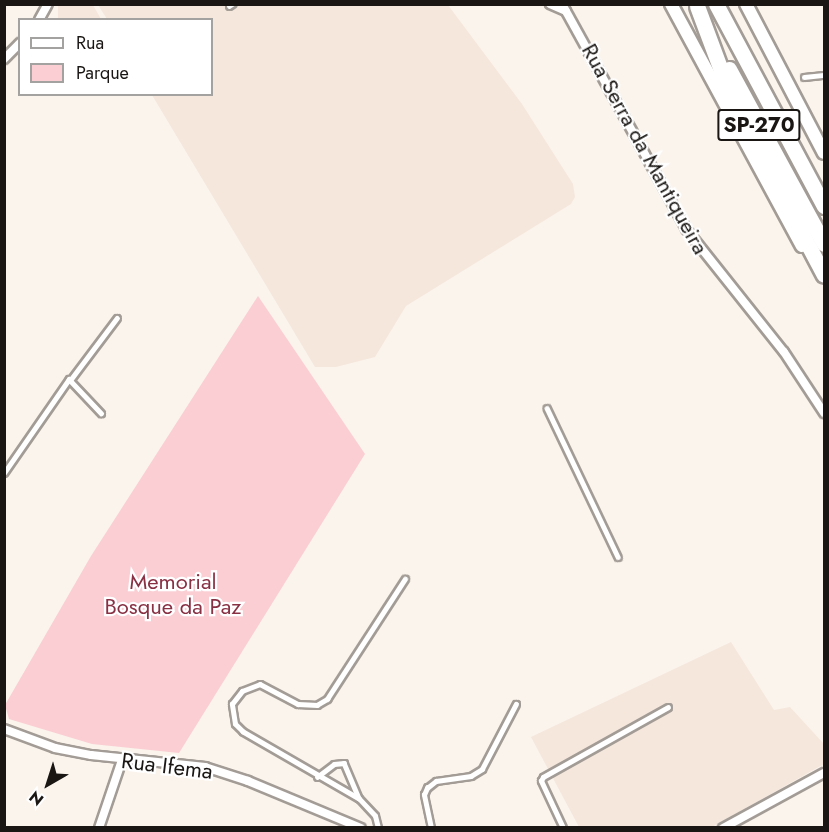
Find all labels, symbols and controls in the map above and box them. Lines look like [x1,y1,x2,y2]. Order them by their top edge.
legend [18,18,213,96]
text: Rua [76,30,104,56]
street label: Rua Serra da Mantiqueira [576,39,714,259]
text: Parque [76,60,129,86]
road number: SP-270 [717,107,801,143]
park label: Memorial Bosque da Paz [105,568,241,620]
street label: Rua Ifema [120,747,214,785]
north arrow [18,754,78,814]
text: N [24,785,49,811]

